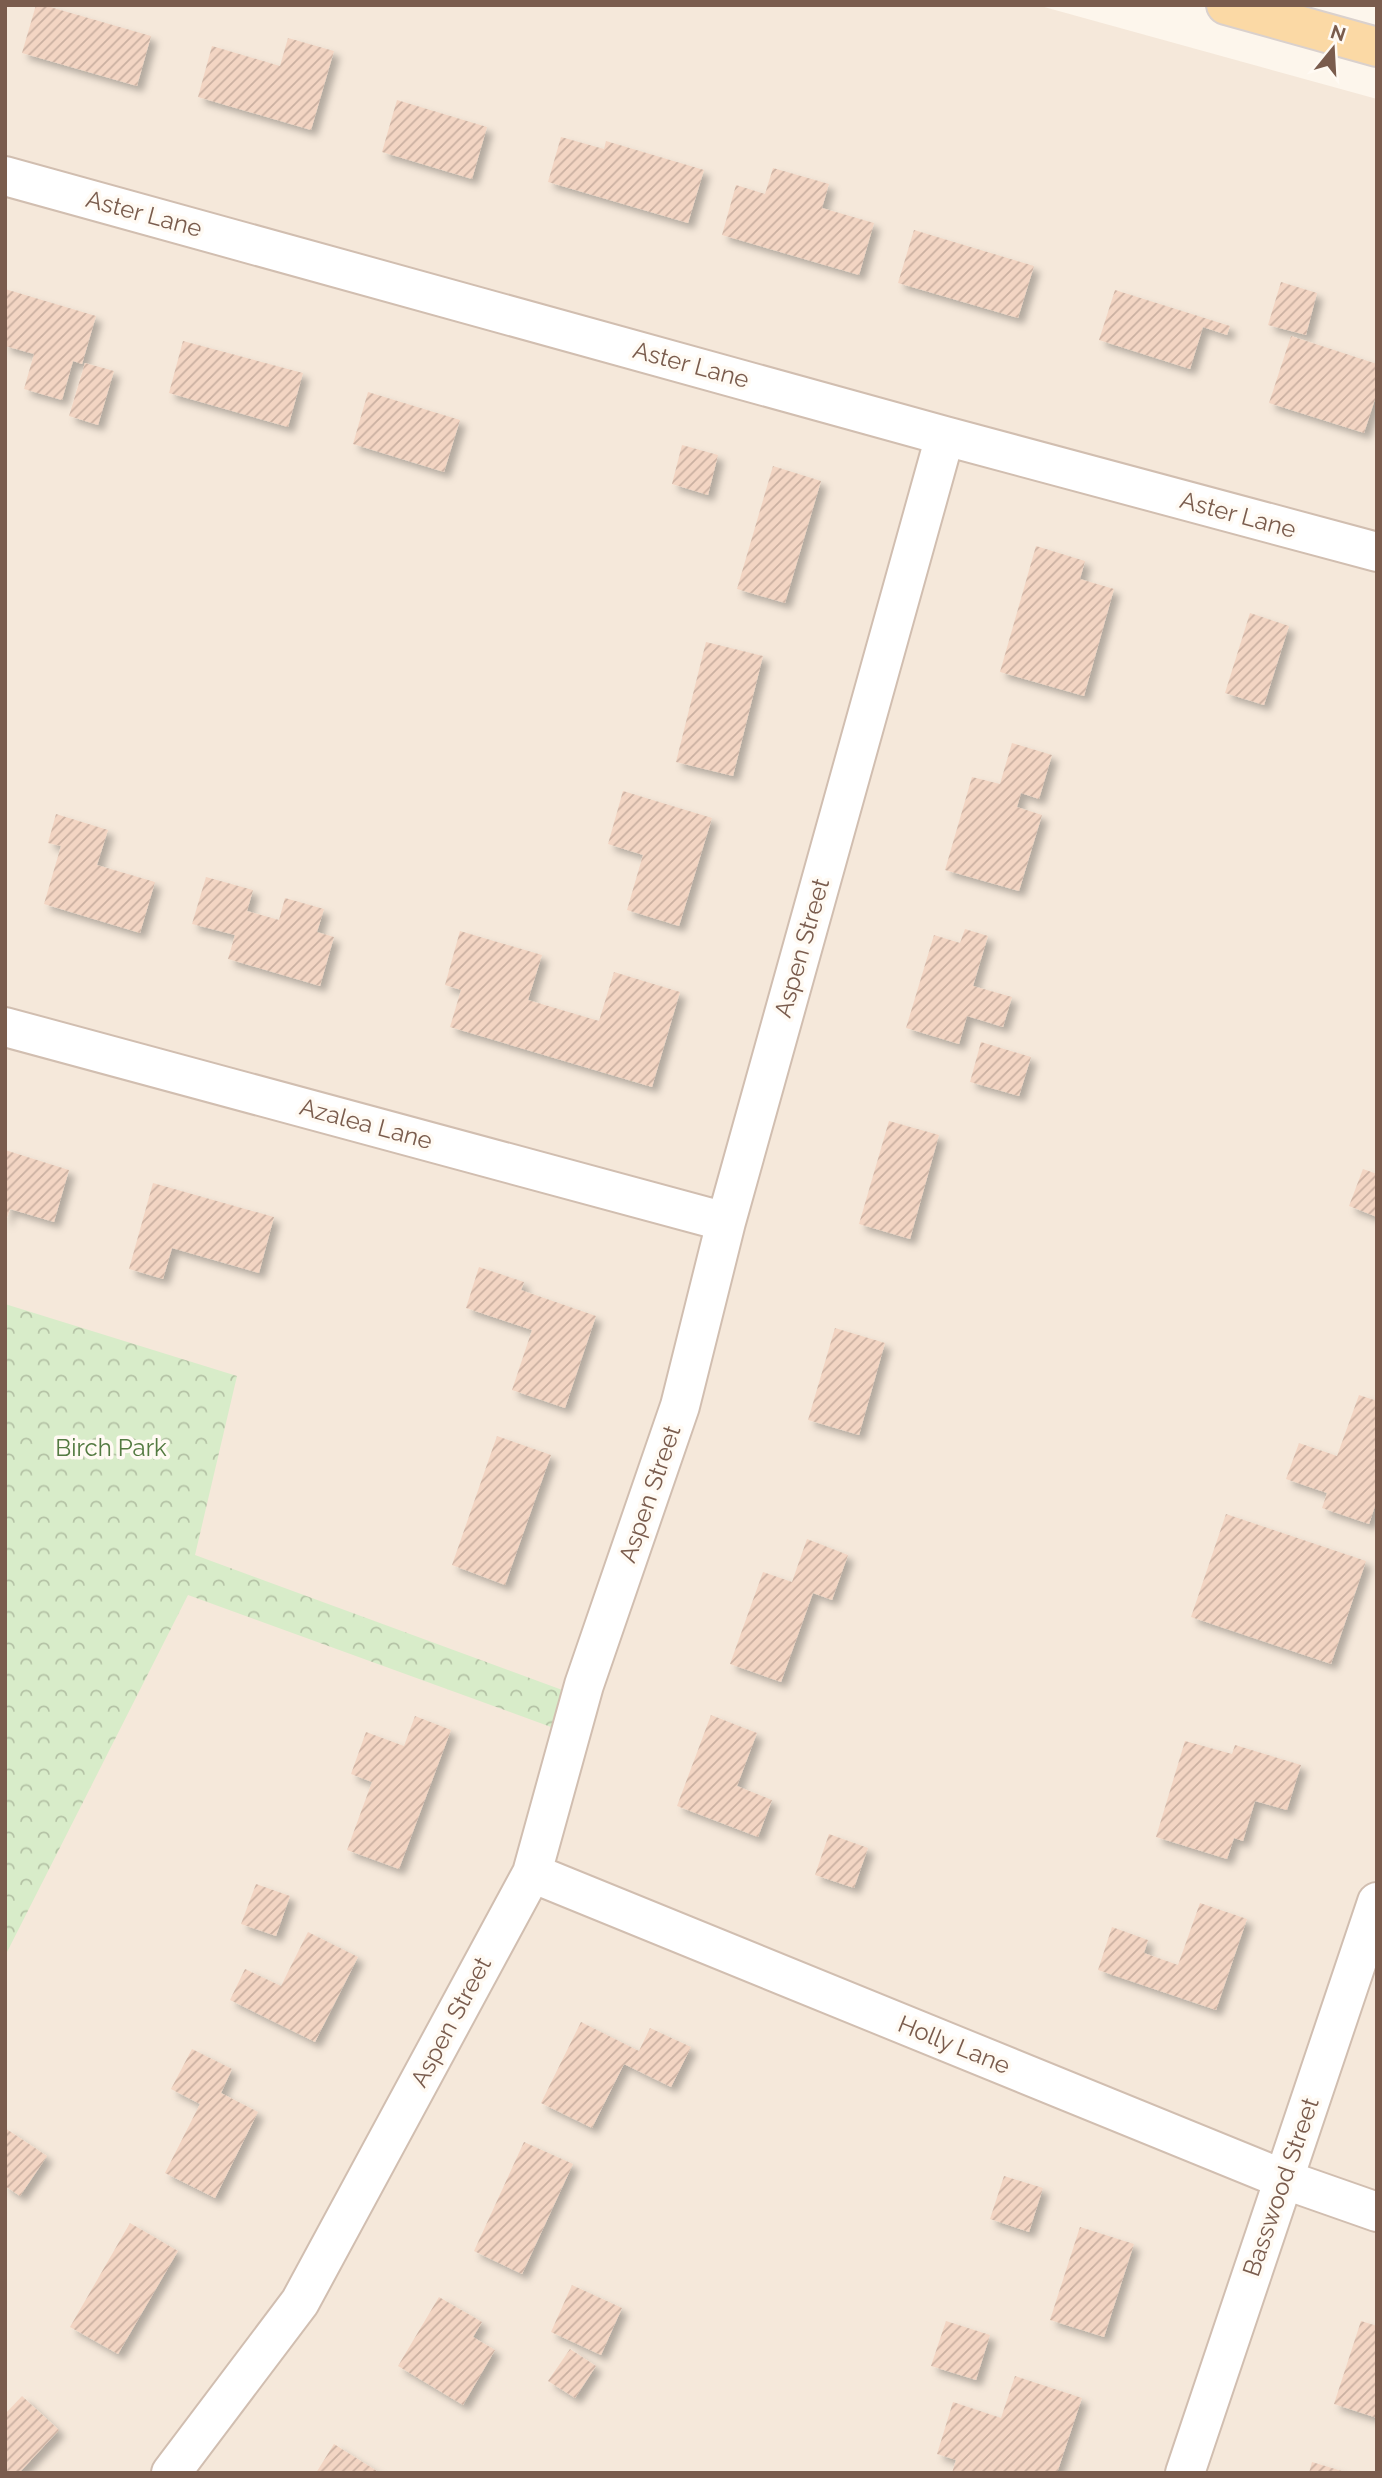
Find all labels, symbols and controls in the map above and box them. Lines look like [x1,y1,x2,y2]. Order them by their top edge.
north arrow [1298,14,1368,84]
text: N [1328,20,1349,46]
street label: Aster Lane [83,184,205,243]
street label: Aster Lane [630,335,752,394]
street label: Aster Lane [1177,485,1299,544]
street label: Aspen Street [768,875,835,1021]
street label: Azalea Lane [297,1092,436,1155]
street label: Aspen Street [613,1421,687,1566]
park label: Birch Park [55,1433,167,1462]
street label: Aspen Street [404,1952,497,2092]
street label: Holly Lane [894,2009,1014,2080]
street label: Basswood Street [1236,2094,1325,2280]

